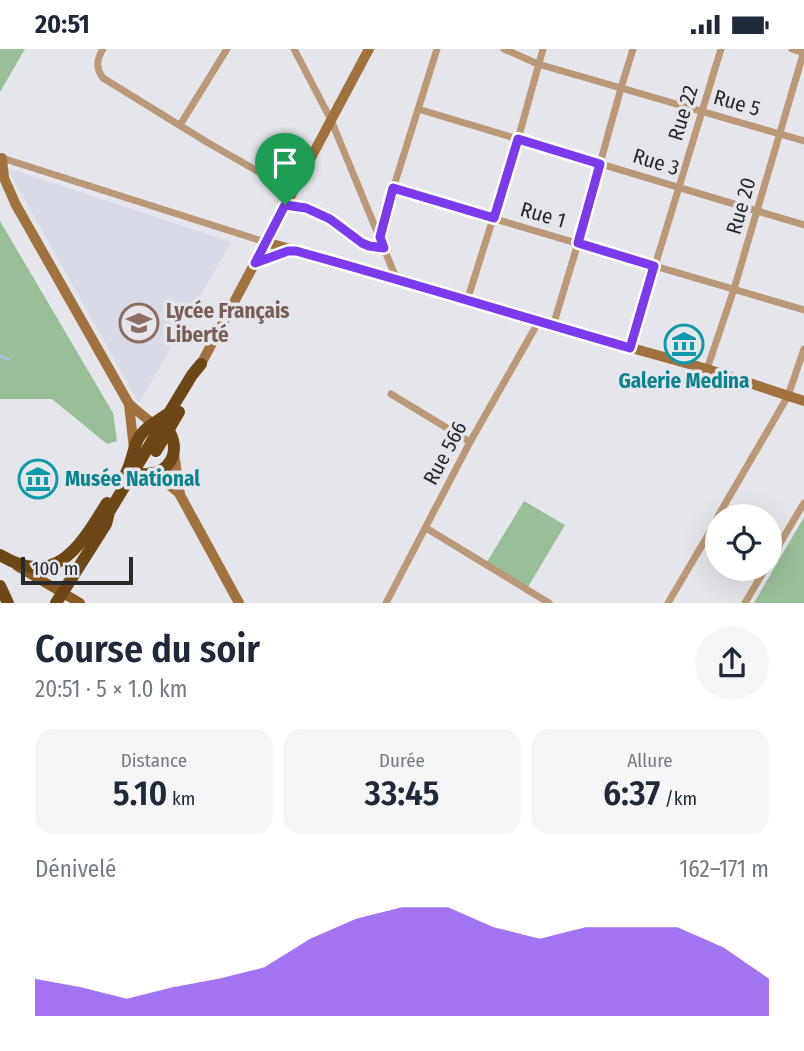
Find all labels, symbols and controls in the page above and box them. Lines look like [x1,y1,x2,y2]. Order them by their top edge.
text: 20:51 [35,9,90,40]
street label: Rue 22 [662,82,704,144]
street label: Rue 5 [711,84,763,122]
pin [255,133,315,205]
street label: Rue 3 [630,143,682,181]
icon: arrive [266,144,304,182]
street label: Rue 20 [721,175,761,237]
street label: Rue 1 [517,196,569,234]
place label: Lycée Français Liberté [166,298,290,348]
school or university icon: Lycée Français Liberté [118,302,160,344]
museum icon: Galerie Medina [663,323,705,365]
place label: Galerie Medina [618,368,750,394]
street label: Rue 566 [418,417,472,489]
museum icon: Musée National [17,458,59,500]
place label: Musée National [65,466,200,492]
map controls [705,504,782,581]
button: locate [705,504,782,581]
scale bar [21,554,133,586]
text: 100 m [32,557,78,580]
text: Course du soir [35,626,260,672]
button: share [695,626,769,700]
text: 20:51 · 5 × 1.0 km [35,675,187,703]
text: Distance [121,749,187,772]
text: Durée [379,749,425,772]
text: Allure [627,749,673,772]
text: 5.10 [113,772,167,814]
text: 33:45 [365,772,439,814]
text: 6:37 [603,772,660,814]
text: km [167,787,195,810]
text: /km [660,787,697,810]
text: Dénivelé [35,855,116,883]
text: 162–171 m [679,855,769,883]

